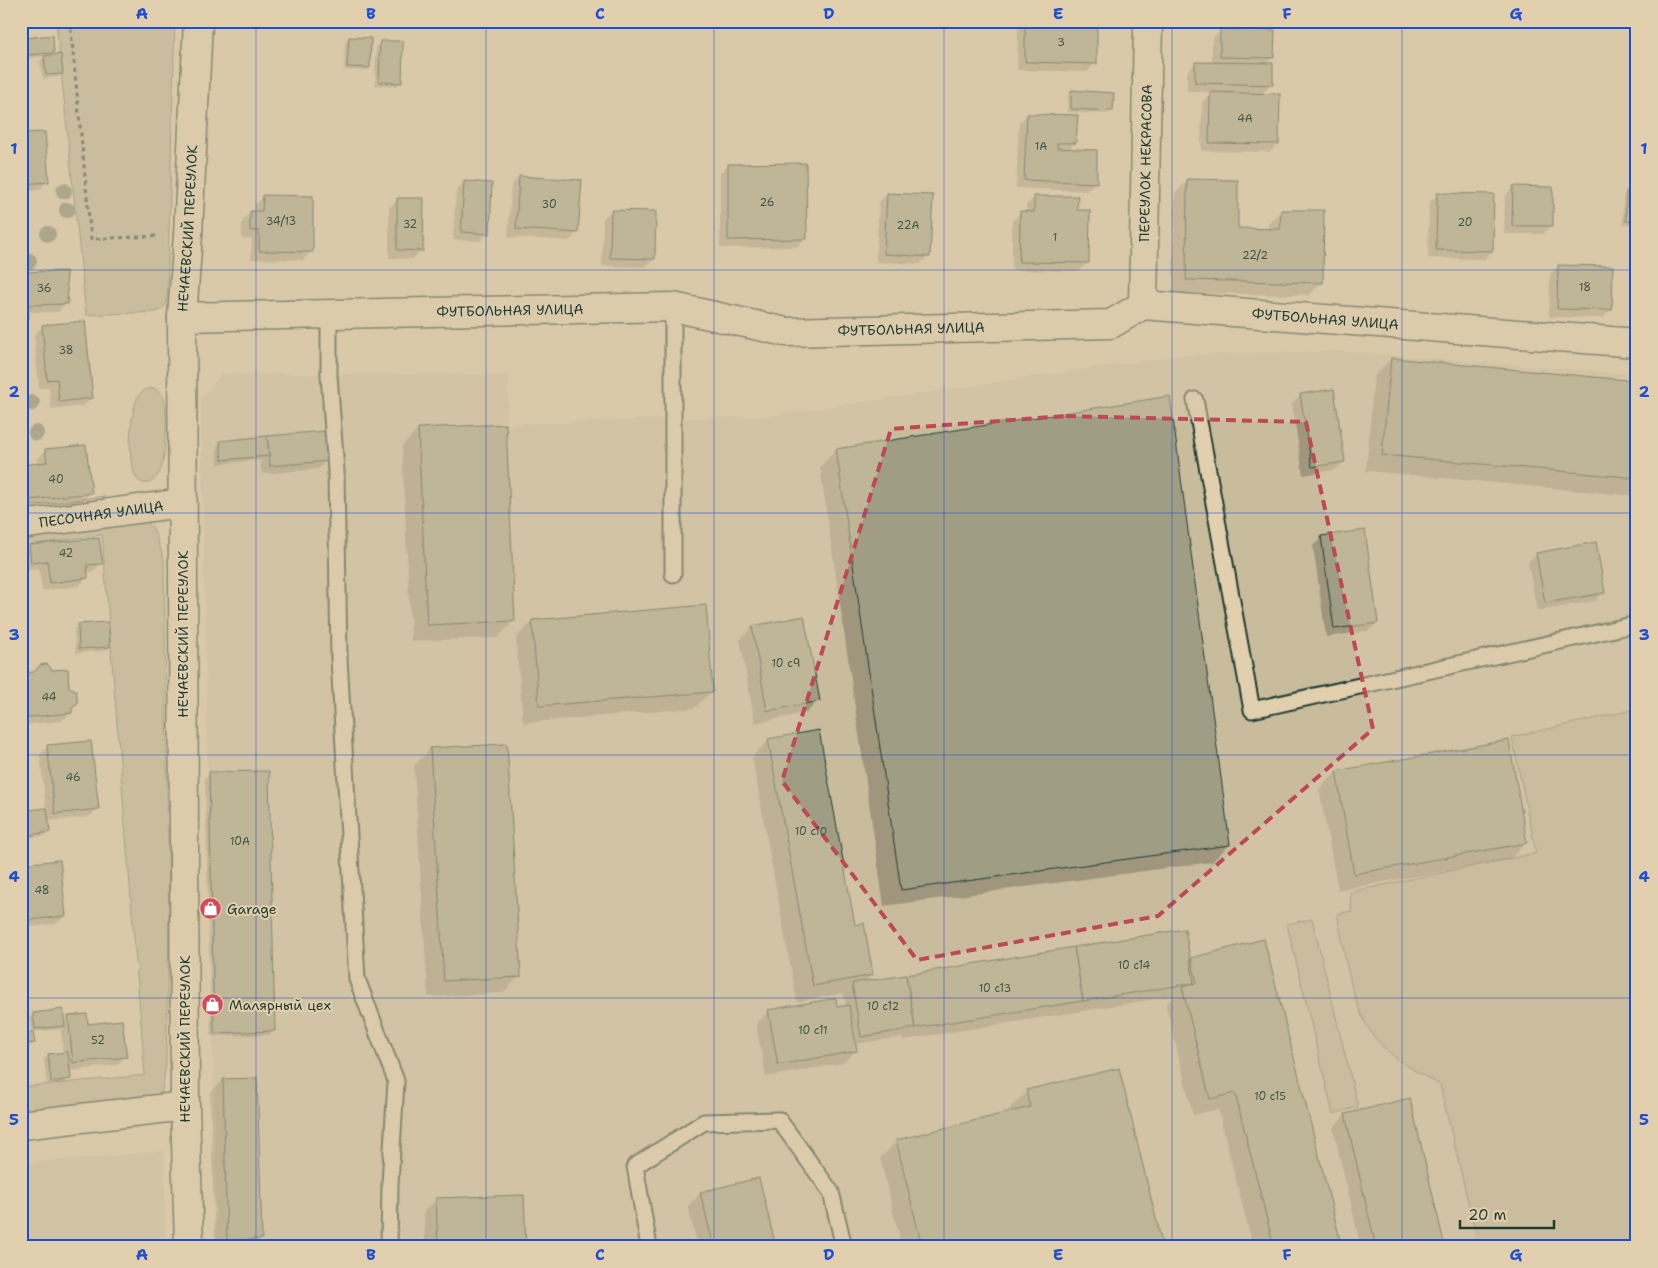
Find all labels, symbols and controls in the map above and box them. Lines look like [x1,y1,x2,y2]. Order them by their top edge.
text: A [136,3,148,24]
text: B [366,3,376,24]
text: C [595,3,605,24]
text: D [823,3,835,24]
text: E [1053,3,1063,24]
text: F [1282,3,1292,24]
text: G [1510,3,1523,24]
house number: 3 [1057,35,1065,50]
street label: ПЕРЕУЛОК НЕКРАСОВА [1135,84,1156,242]
house number: 4А [1237,111,1253,126]
text: 1 [10,138,18,159]
text: 1 [1640,138,1648,159]
house number: 1А [1035,139,1047,154]
street label: НЕЧАЕВСКИЙ ПЕРЕУЛОК [173,144,201,313]
house number: 26 [760,195,774,210]
house number: 30 [541,197,557,212]
house number: 34/13 [266,214,296,229]
house number: 20 [1457,215,1473,230]
house number: 32 [403,217,417,232]
house number: 22А [897,218,919,233]
house number: 1 [1053,230,1057,245]
house number: 22/2 [1242,248,1268,263]
house number: 18 [1579,280,1591,295]
house number: 36 [36,281,52,296]
street label: ФУТБОЛЬНАЯ УЛИЦА [436,300,584,321]
street label: ФУТБОЛЬНАЯ УЛИЦА [1251,304,1399,334]
street label: ФУТБОЛЬНАЯ УЛИЦА [837,318,985,340]
house number: 38 [58,343,74,358]
text: 2 [8,381,20,402]
text: 2 [1638,381,1650,402]
house number: 40 [48,472,64,487]
street label: ПЕСОЧНАЯ УЛИЦА [38,497,165,531]
house number: 42 [59,546,73,561]
street label: НЕЧАЕВСКИЙ ПЕРЕУЛОК [174,550,192,718]
text: 3 [8,624,20,645]
text: 3 [1638,624,1650,645]
house number: 10 с9 [772,656,801,671]
house number: 44 [41,690,57,705]
house number: 46 [65,770,81,785]
house number: 10 с10 [795,824,827,839]
house number: 10А [230,834,250,849]
text: 4 [8,866,20,887]
text: 4 [1638,866,1650,887]
house number: 48 [34,883,50,898]
shop icon: Garage [199,897,223,921]
place label: Garage [227,900,277,918]
street label: НЕЧАЕВСКИЙ ПЕРЕУЛОК [176,955,194,1123]
house number: 10 с14 [1118,958,1150,973]
house number: 10 с13 [979,981,1011,996]
shop icon: Малярный цех [201,993,225,1017]
place label: Малярный цех [229,996,331,1014]
house number: 10 с12 [867,999,899,1014]
house number: 10 с11 [798,1023,828,1038]
house number: 52 [91,1033,105,1048]
house number: 10 с15 [1254,1089,1286,1104]
text: 5 [9,1109,19,1130]
text: 5 [1639,1109,1649,1130]
scale bar [1460,1198,1554,1230]
text: 20 m [1468,1205,1507,1225]
text: A [136,1244,148,1265]
text: B [366,1244,376,1265]
text: C [595,1244,605,1265]
text: D [823,1244,835,1265]
text: E [1053,1244,1063,1265]
text: F [1282,1244,1292,1265]
text: G [1510,1244,1523,1265]

